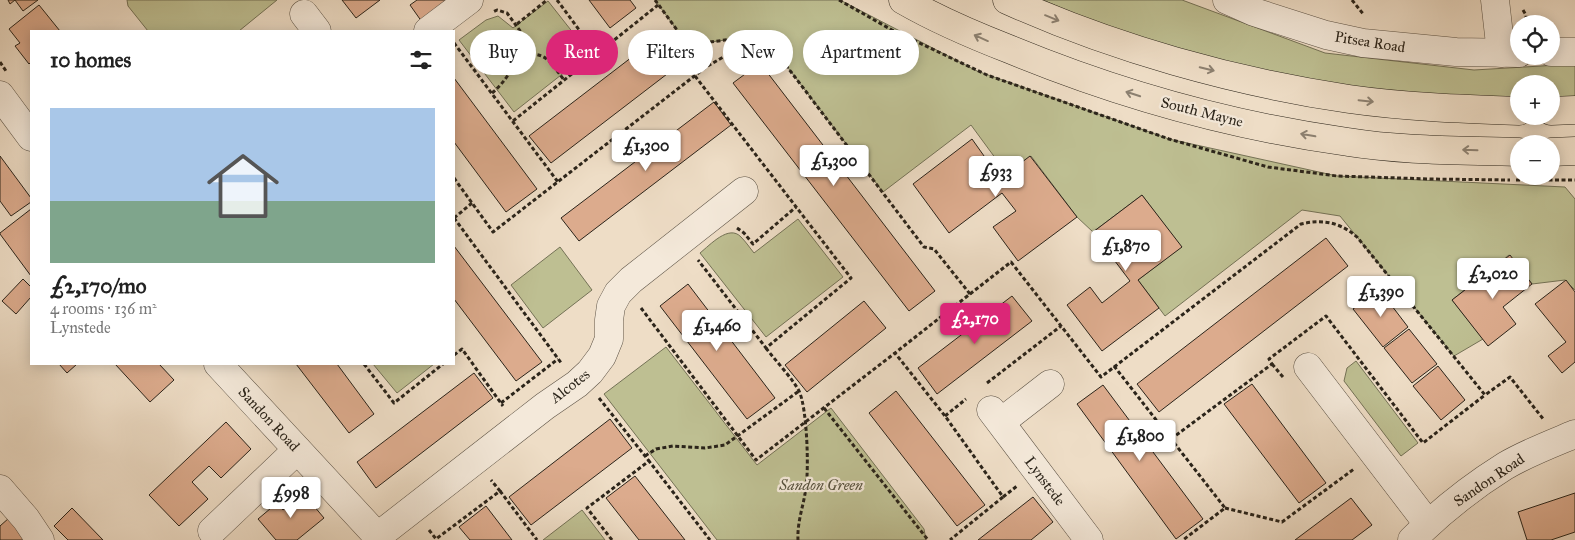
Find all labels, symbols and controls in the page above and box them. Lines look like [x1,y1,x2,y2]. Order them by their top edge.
one-way arrow [1044,14,1059,24]
map controls [1510,15,1560,185]
button: locate [1510,15,1560,65]
street label: Pitsea Road [1333,28,1407,57]
chip: Buy [470,30,536,75]
chip: Rent [546,30,618,75]
chip: Filters [628,30,713,75]
chip: New [723,30,793,75]
chip: Apartment [803,30,919,75]
one-way arrow [974,32,989,42]
icon: filters [407,46,435,74]
text: 10 homes [50,47,131,73]
one-way arrow [1198,65,1214,74]
button: + [1510,75,1560,125]
one-way arrow [1126,89,1142,98]
street label: South Mayne [1159,93,1245,131]
one-way arrow [1358,96,1374,105]
pin: £1,300 [605,130,687,172]
one-way arrow [1301,130,1317,140]
button: − [1510,135,1560,185]
text: £1,300 [623,136,669,155]
icon: home [198,141,288,231]
pin: £1,300 [793,144,875,187]
one-way arrow [1462,146,1478,155]
text: £1,300 [811,151,857,170]
pin: £933 [966,156,1026,198]
text: £933 [980,162,1012,181]
pin: £1,870 [1085,230,1167,272]
text: £1,870 [1102,236,1150,255]
pin: £2,020 [1452,258,1534,300]
text: £2,020 [1468,264,1518,283]
text: £2,170/mo [50,273,147,299]
pin: £1,390 [1340,276,1422,318]
text: £1,390 [1358,282,1404,301]
text: 4 rooms · 136 m² [50,299,157,318]
pin: £2,170 [934,302,1016,345]
text: £2,170 [951,309,999,328]
pin: £1,460 [676,310,758,352]
text: £1,460 [693,316,741,335]
text: Lynstede [50,318,111,337]
street label: Alcotes [546,365,593,408]
street label: Sandon Road [235,383,304,455]
pin: £1,800 [1099,420,1181,462]
text: £1,800 [1116,426,1164,445]
street label: Sandon Road [1450,449,1528,510]
street label: Lynstede [1021,453,1069,509]
pin: £998 [261,476,321,519]
park label: Sandon Green [778,476,863,494]
text: £998 [273,483,309,502]

